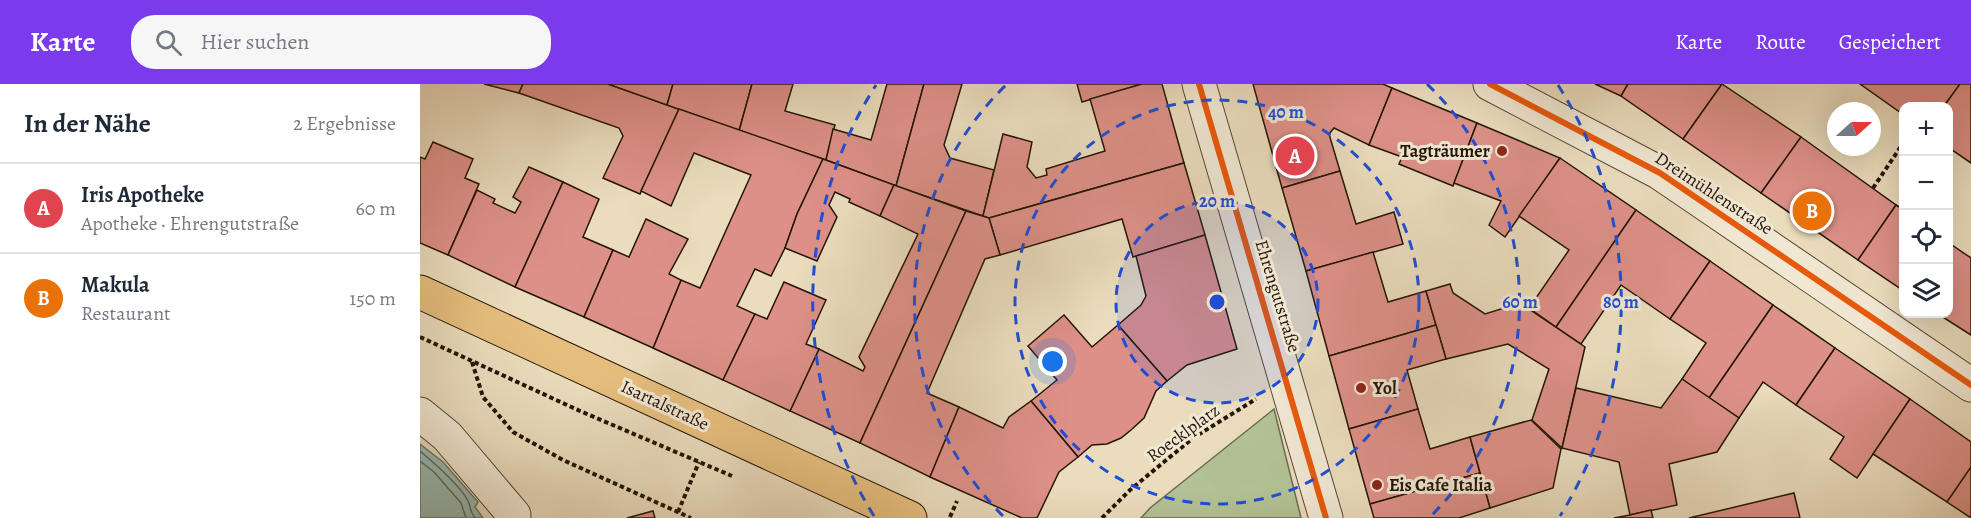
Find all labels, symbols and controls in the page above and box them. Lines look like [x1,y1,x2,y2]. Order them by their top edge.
search box [131,15,551,69]
text: Karte [30,23,95,61]
icon: search [152,26,185,59]
text: Hier suchen [200,27,309,57]
text: Karte [1675,28,1722,56]
text: Route [1755,28,1806,56]
text: Gespeichert [1839,28,1941,56]
text: 40 m [1268,100,1304,124]
north arrow [1827,102,1881,156]
map controls [1899,102,1953,318]
button: + [1899,102,1953,156]
text: In der Nähe [24,106,151,141]
text: 2 Ergebnisse [293,110,396,137]
pin: A [1276,134,1314,178]
place label: Tagträumer [1400,139,1491,163]
marker: Tagträumer [1495,144,1509,158]
street label: Dreimühlenstraße [1650,146,1778,240]
button: − [1899,156,1953,210]
text: Iris Apotheke [81,180,204,210]
pin: B [1792,188,1832,234]
text: 20 m [1199,189,1235,213]
text: A [37,195,50,222]
text: 60 m [356,195,396,222]
text: Apotheke · Ehrengutstraße [81,210,299,237]
button: locate [1899,210,1953,264]
street label: Ehrengutstraße [1249,237,1307,355]
button: layers [1899,264,1953,318]
text: Makula [81,270,150,300]
text: B [37,285,50,312]
text: 150 m [349,285,396,312]
text: 60 m [1502,290,1538,314]
text: 80 m [1603,290,1639,314]
centre of rings [1207,292,1227,312]
text: Restaurant [81,300,171,327]
your location [1038,347,1067,376]
street label: Isartalstraße [617,374,713,436]
place label: Yol [1372,376,1397,400]
marker: Yol [1354,381,1368,395]
street label: Roecklplatz [1142,398,1224,468]
place label: Eis Cafe Italia [1389,473,1493,497]
marker: Eis Cafe Italia [1370,478,1384,492]

